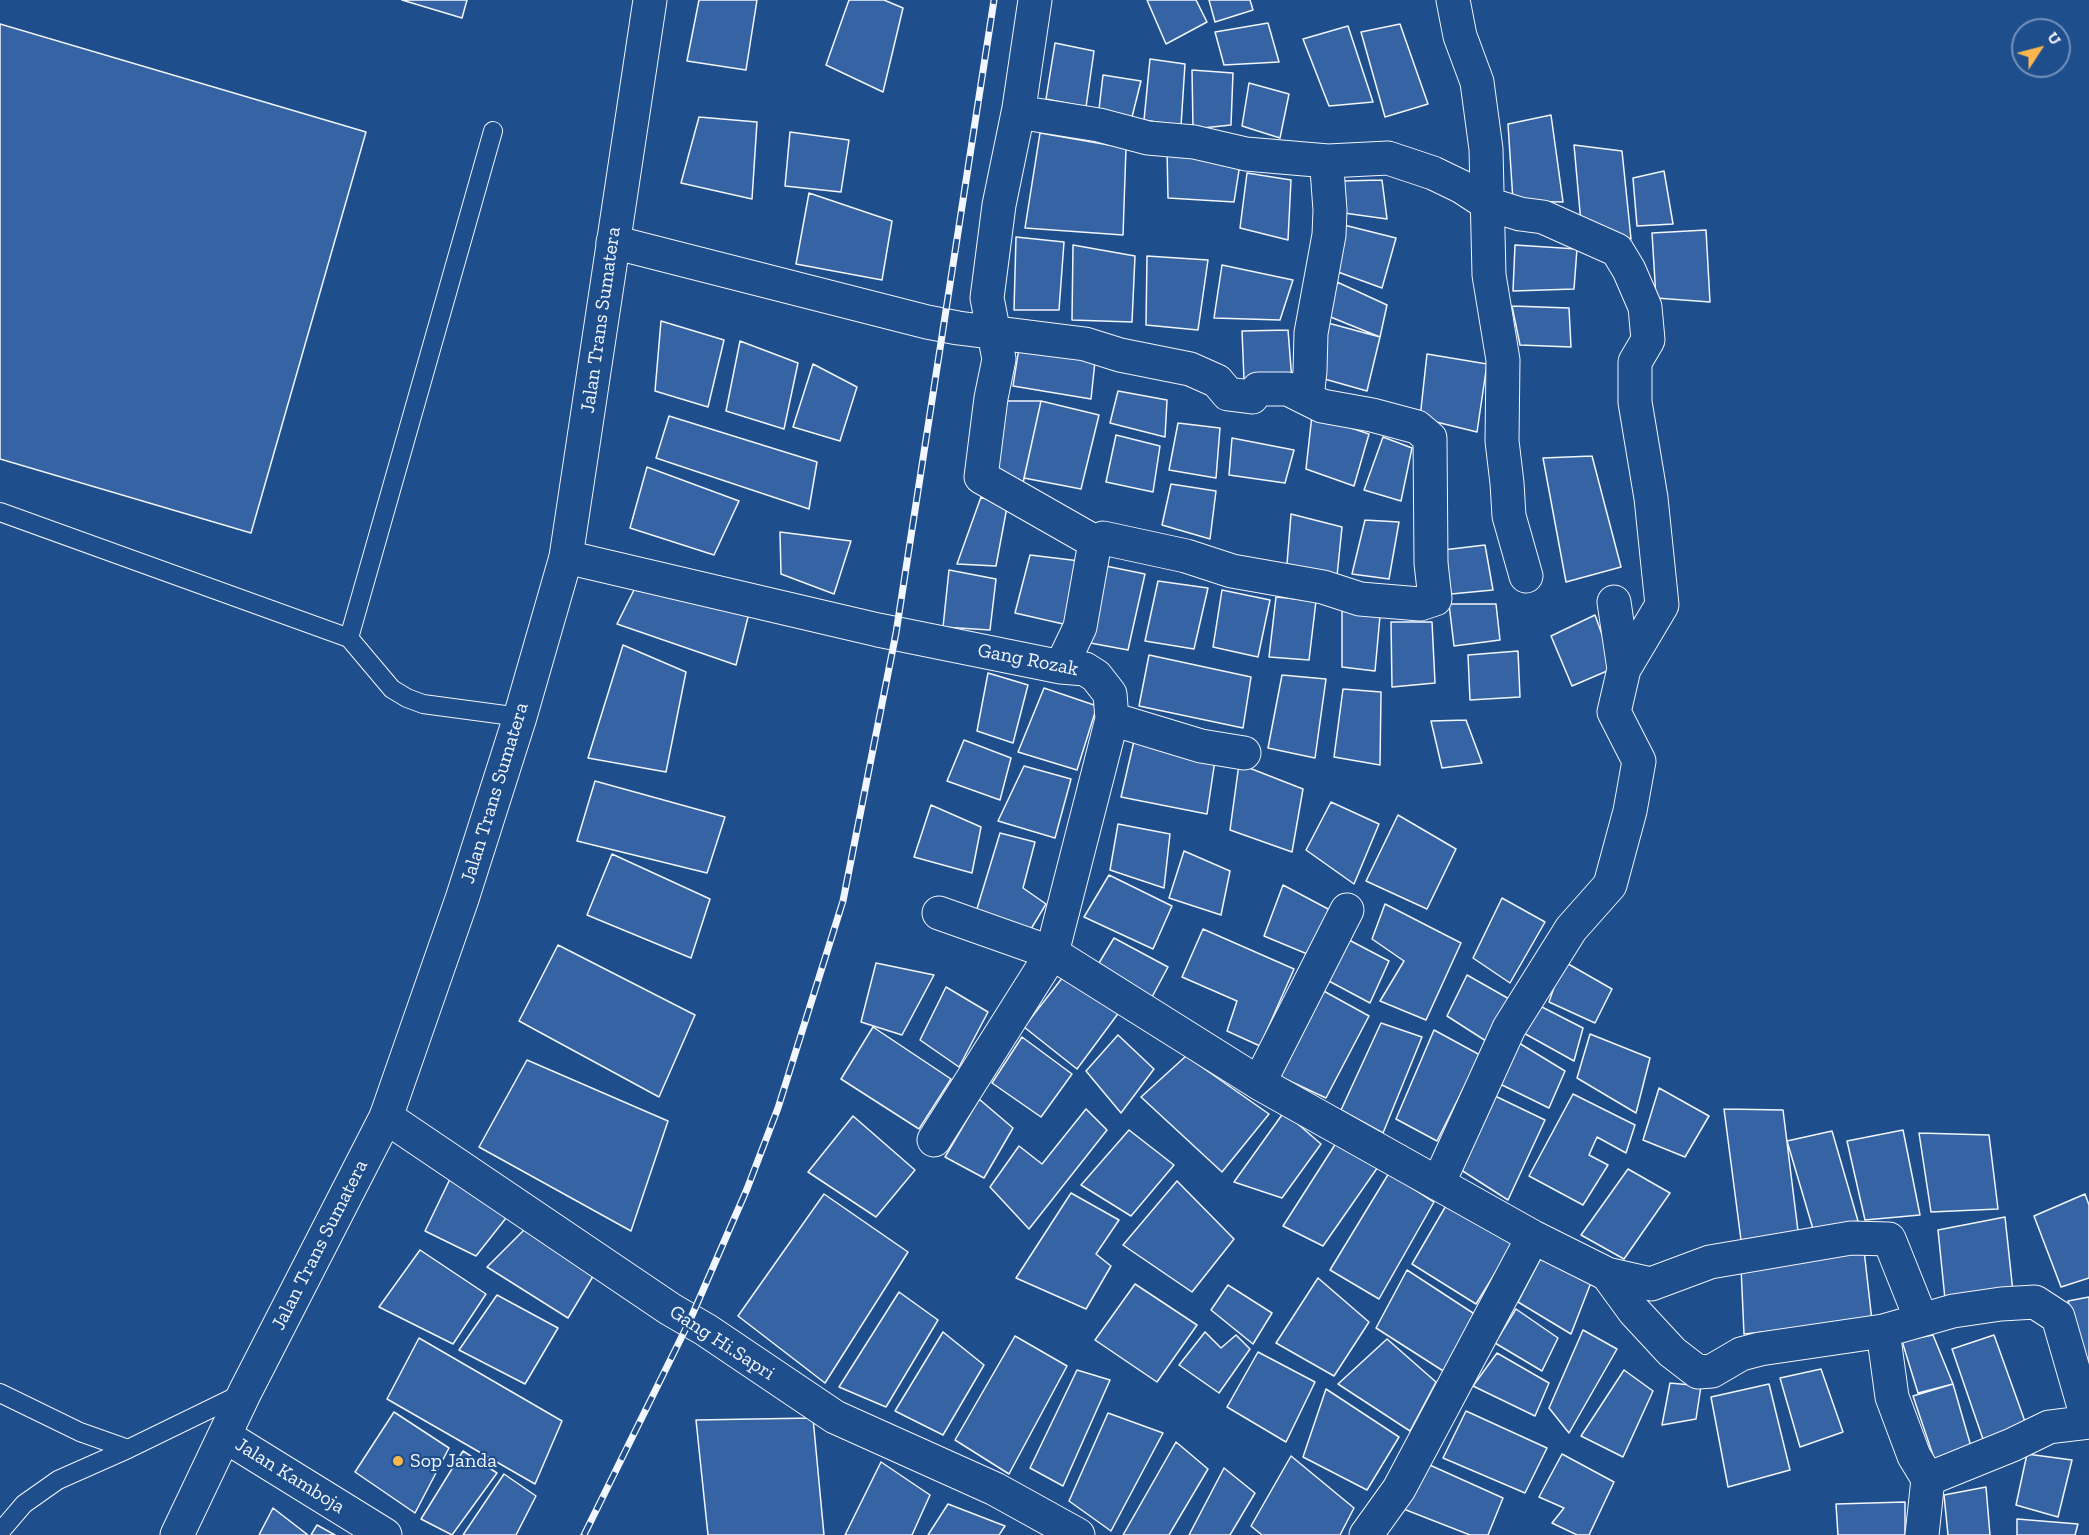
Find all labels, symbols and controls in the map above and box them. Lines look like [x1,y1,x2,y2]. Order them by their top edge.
north arrow [2011,18,2071,78]
text: U [2043,28,2065,49]
street label: Jalan Trans Sumatera [576,225,626,415]
street label: Gang Rozak [976,638,1080,682]
street label: Jalan Trans Sumatera [456,700,534,886]
street label: Jalan Trans Sumatera [267,1156,373,1334]
street label: Gang Hi.Sapri [665,1300,779,1386]
street label: Jalan Kamboja [231,1433,349,1519]
place label: Sop Janda [410,1449,497,1473]
marker: Sop Janda [391,1454,405,1468]

